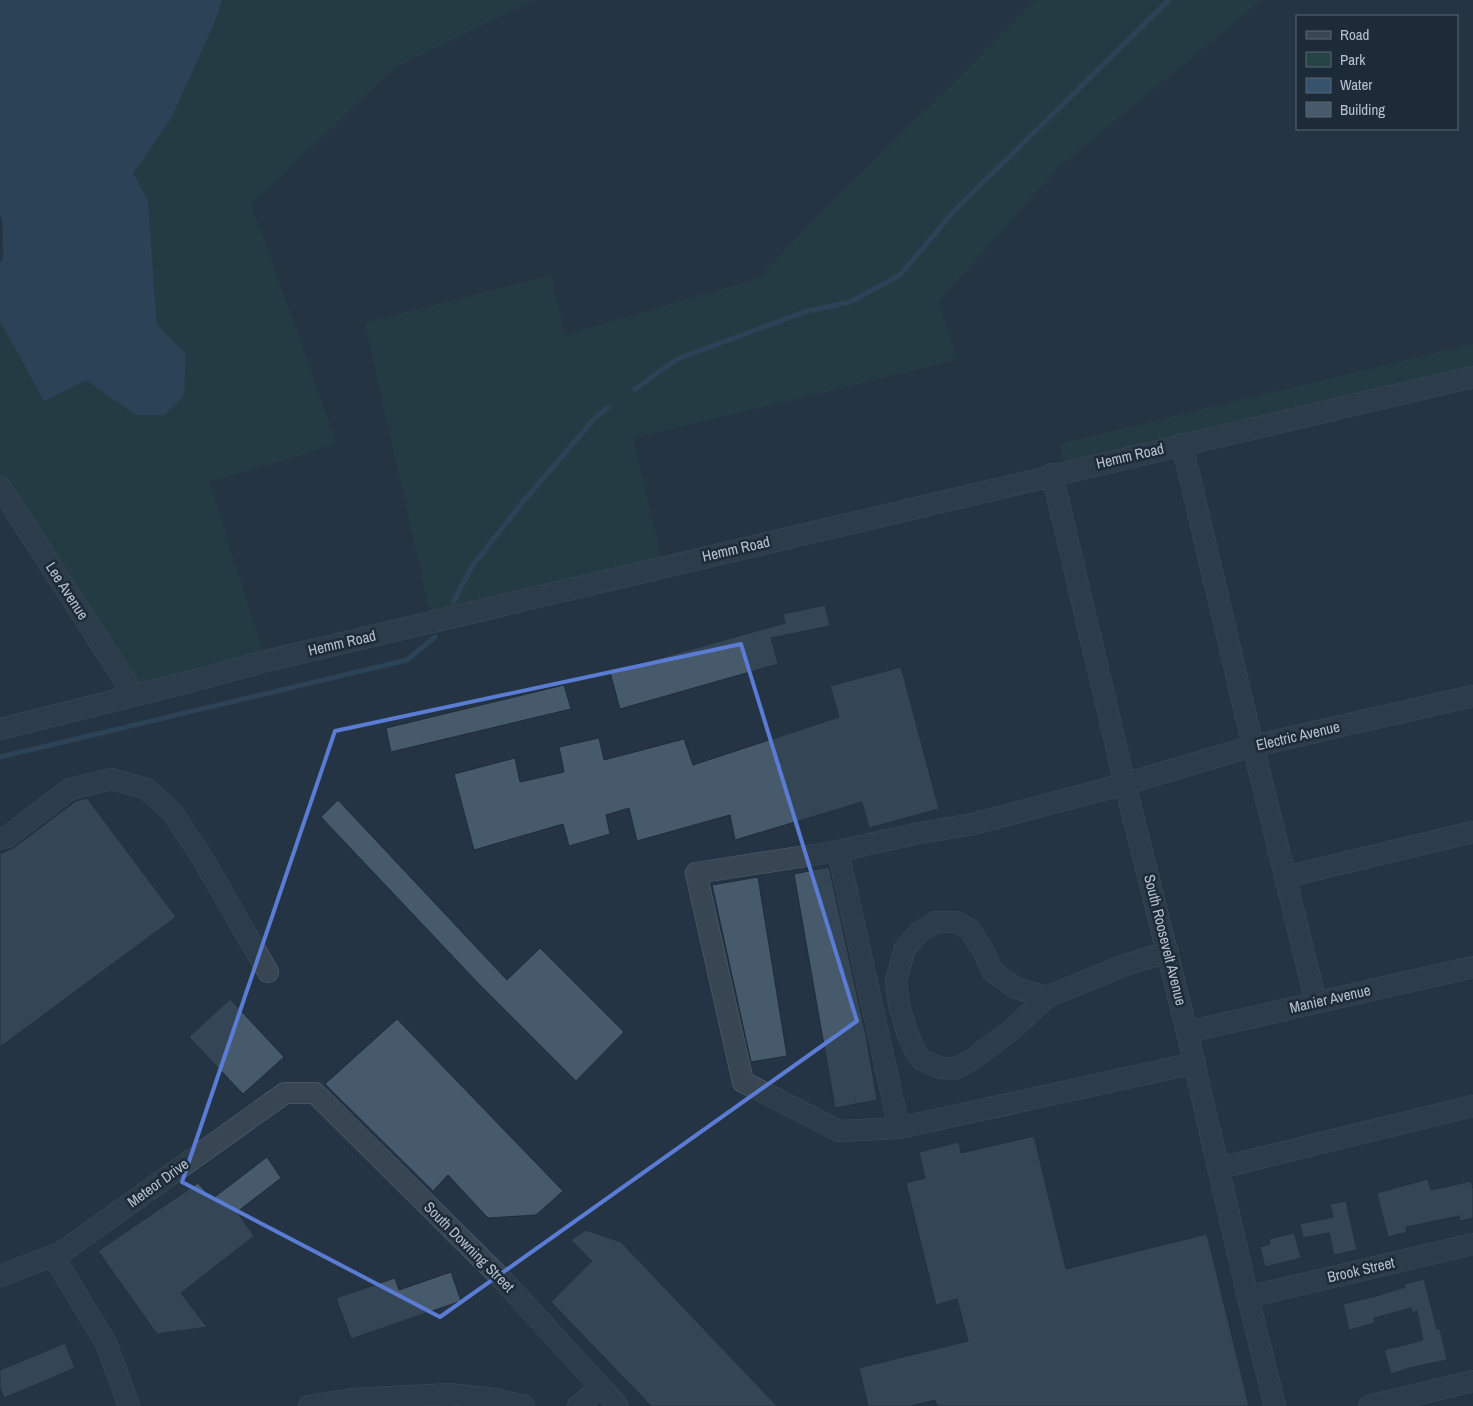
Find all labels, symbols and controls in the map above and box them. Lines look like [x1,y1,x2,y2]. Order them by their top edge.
legend [1296,15,1458,130]
text: Road [1340,24,1369,45]
text: Park [1340,49,1366,70]
text: Water [1340,74,1372,95]
text: Building [1340,99,1385,120]
street label: Hemm Road [1094,438,1166,474]
street label: Hemm Road [700,531,772,567]
street label: Lee Avenue [41,558,94,624]
street label: Hemm Road [306,625,378,661]
street label: Electric Avenue [1254,716,1342,755]
street label: South Roosevelt Avenue [1139,872,1192,1008]
street label: Manier Avenue [1287,979,1373,1018]
street label: Meteor Drive [123,1153,193,1212]
street label: South Downing Street [419,1197,520,1297]
street label: Brook Street [1325,1251,1397,1287]

